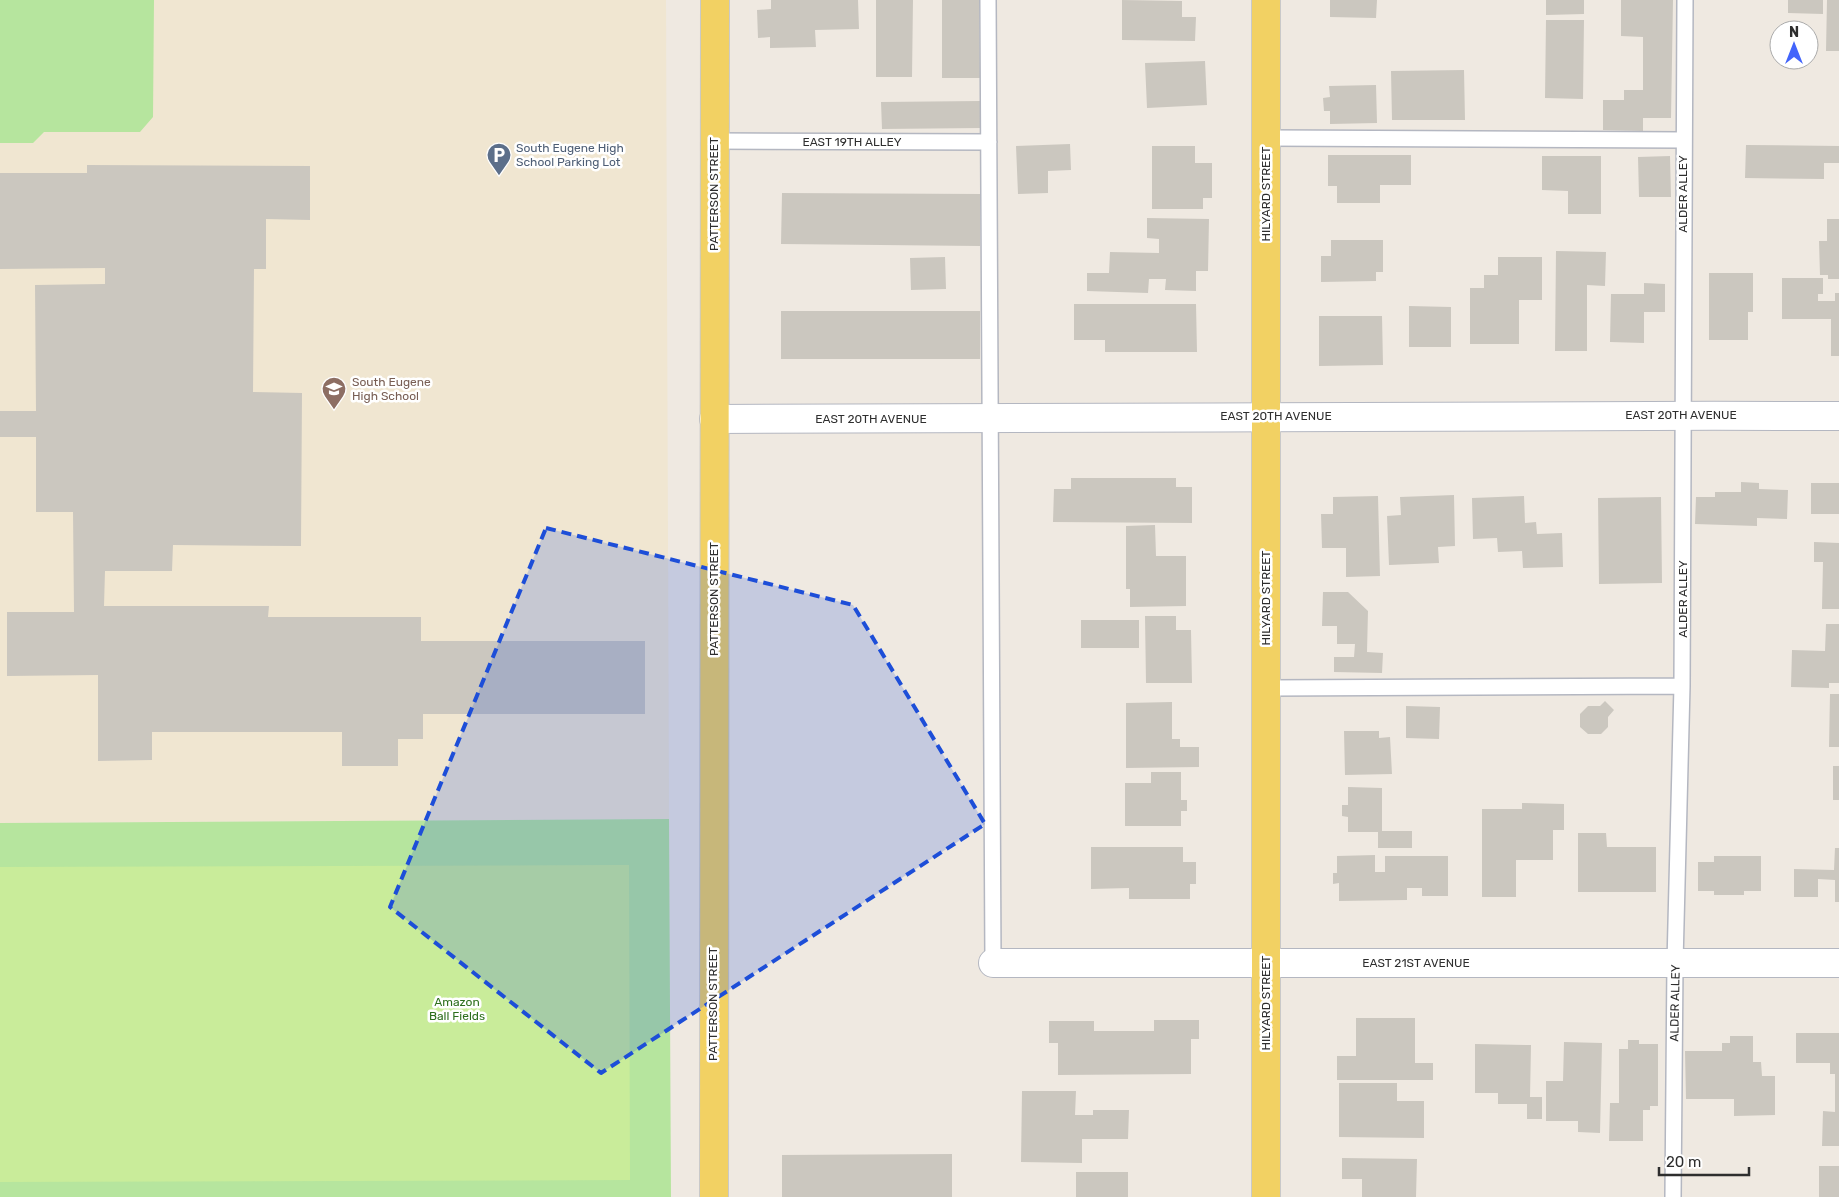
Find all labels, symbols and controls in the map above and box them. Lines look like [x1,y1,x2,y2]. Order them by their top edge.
north arrow [1769,20,1819,70]
text: N [1789,24,1799,41]
street label: EAST 19TH ALLEY [802,135,902,149]
street label: PATTERSON STREET [707,137,721,251]
place label: South Eugene High School Parking Lot [516,141,624,169]
parking icon: South Eugene High School Parking Lot [486,142,512,176]
street label: HILYARD STREET [1259,146,1273,242]
street label: ALDER ALLEY [1676,155,1690,233]
place label: South Eugene High School [352,375,431,403]
school or university icon: South Eugene High School [321,376,347,410]
street label: EAST 20TH AVENUE [1625,408,1737,422]
street label: EAST 20TH AVENUE [1220,409,1332,423]
street label: EAST 20TH AVENUE [815,412,927,426]
street label: PATTERSON STREET [707,542,721,656]
street label: HILYARD STREET [1259,550,1273,646]
street label: ALDER ALLEY [1676,560,1690,638]
street label: PATTERSON STREET [706,947,720,1061]
street label: HILYARD STREET [1259,955,1273,1051]
street label: EAST 21ST AVENUE [1362,956,1470,970]
street label: ALDER ALLEY [1667,964,1683,1042]
park label: Amazon Ball Fields [429,995,485,1023]
scale bar [1659,1144,1749,1176]
text: 20 m [1666,1153,1701,1171]

